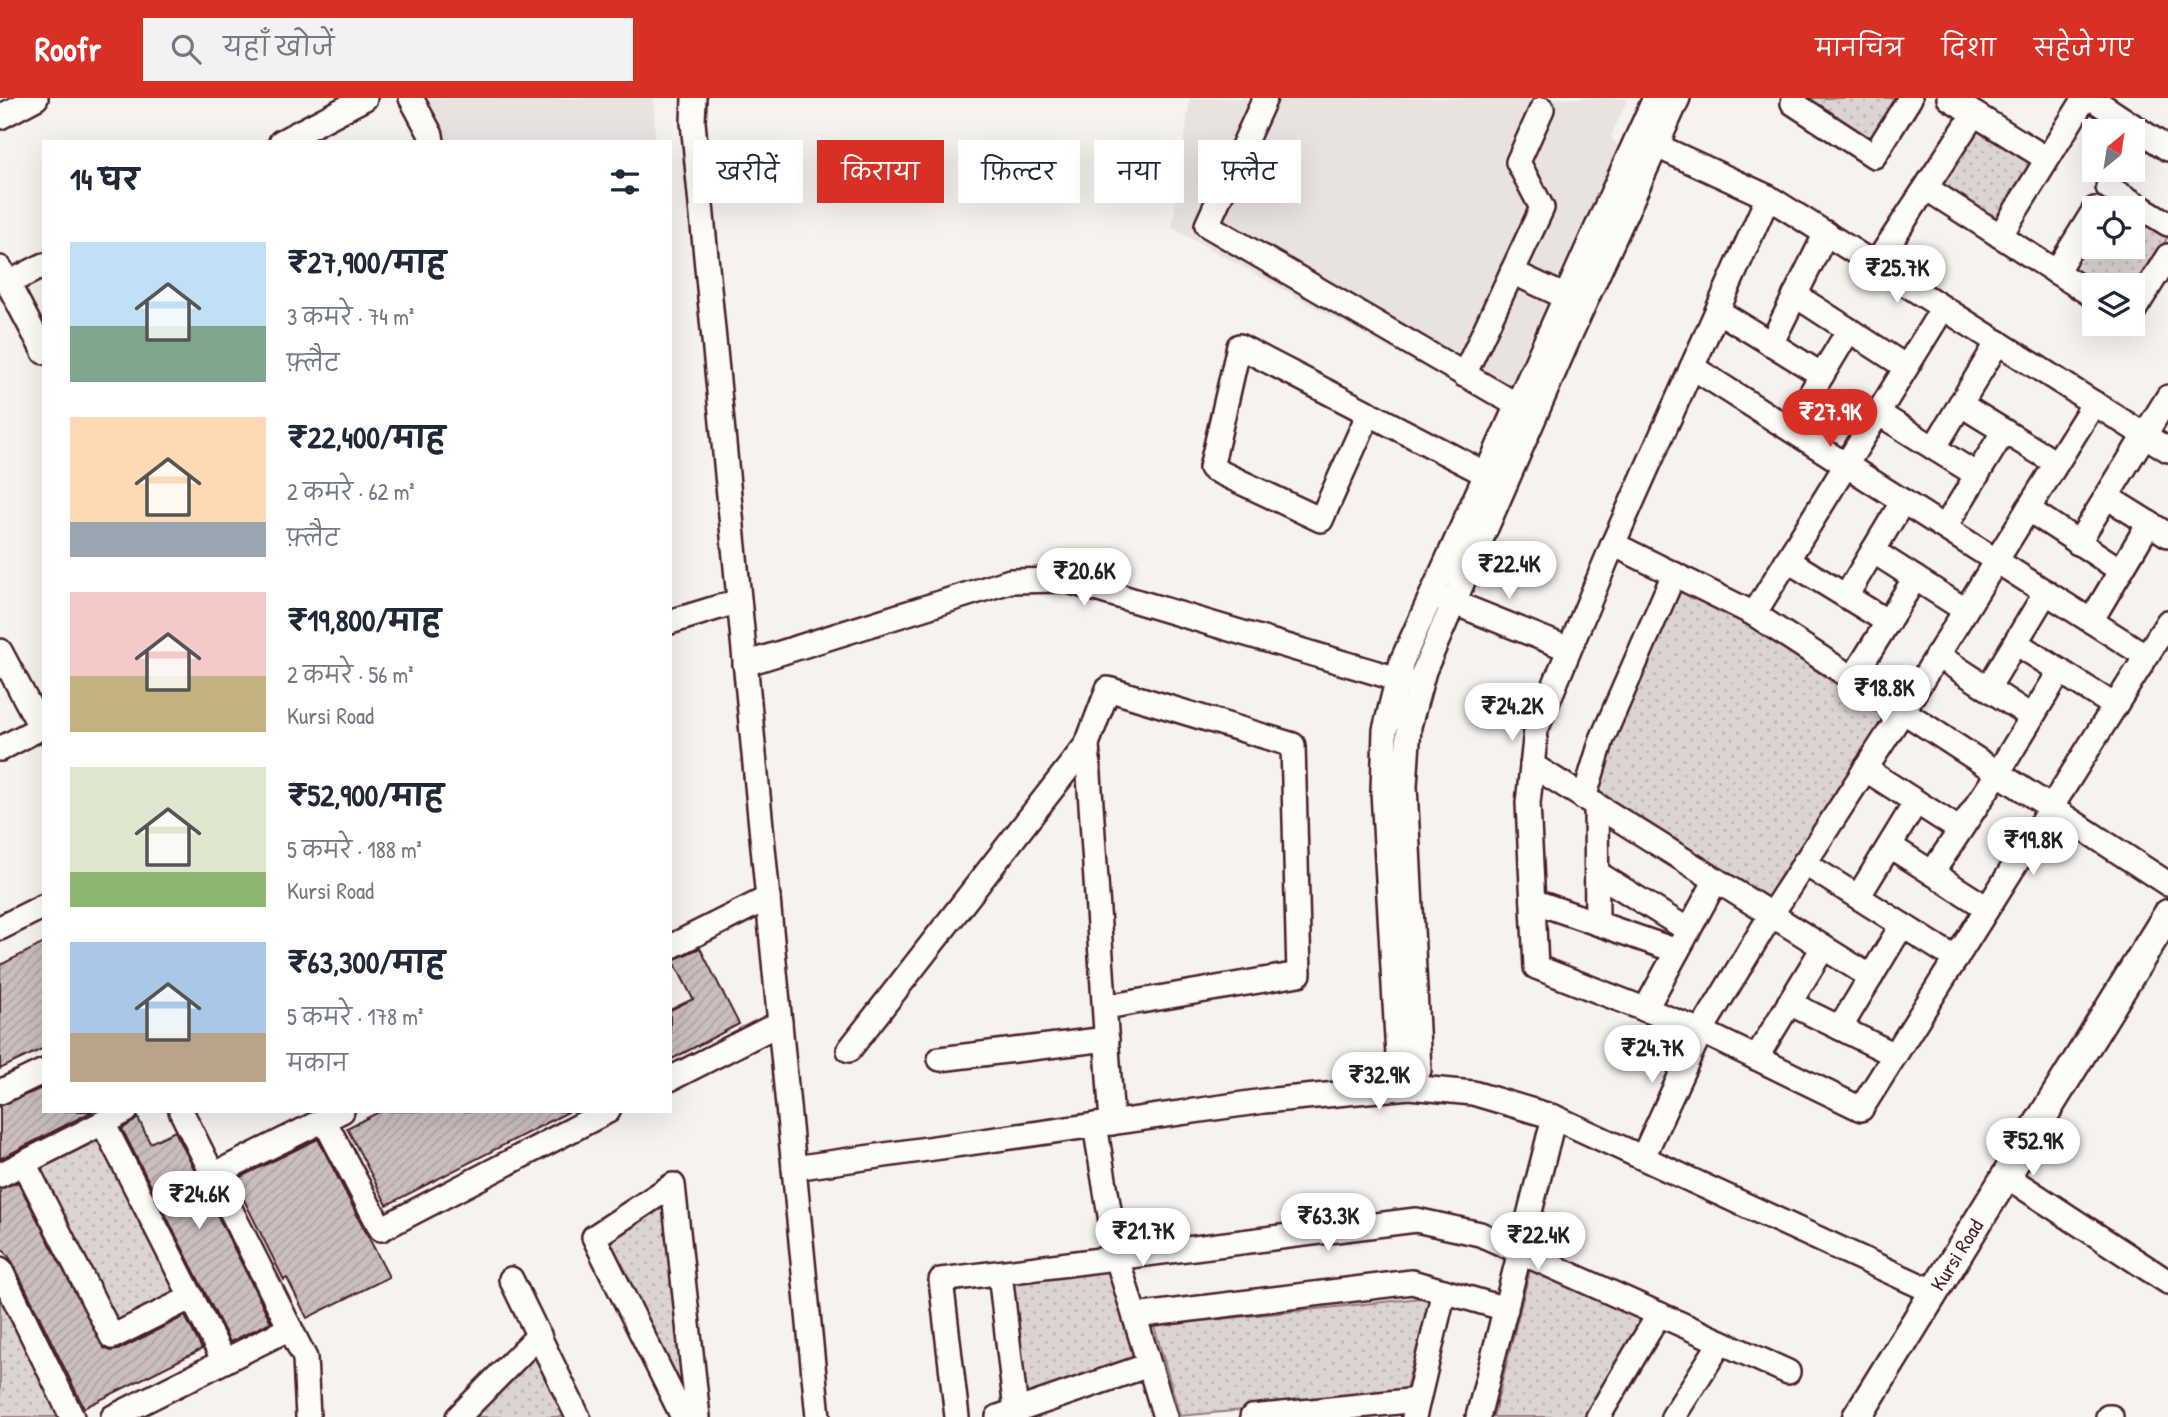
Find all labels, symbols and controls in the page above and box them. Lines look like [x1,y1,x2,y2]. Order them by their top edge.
search box [143,18,633,81]
text: Roofr [35,27,101,71]
text: यहाँ खोजें [223,29,334,64]
icon: search [167,30,205,68]
text: मानचित्र [1815,31,1904,63]
text: दिशा [1942,31,1996,63]
text: सहेजे गए [2034,31,2133,63]
north arrow [2082,119,2146,182]
map controls [2082,119,2145,336]
chip: खरीदें [693,140,803,203]
chip: किराया [817,140,944,203]
chip: फ़िल्टर [958,140,1080,203]
chip: नया [1094,140,1184,203]
chip: फ़्लैट [1198,140,1301,203]
text: 14 घर [70,159,139,199]
icon: filters [606,163,644,201]
button: locate [2082,196,2145,259]
text: ₹27,900/माह [287,242,446,282]
pin: ₹25.7K [1840,246,1954,305]
text: ₹25.7K [1865,252,1929,283]
icon: home [126,270,210,354]
button: layers [2082,273,2145,336]
text: 3 कमरे · 74 m² [287,301,414,332]
text: फ़्लैट [287,347,339,378]
pin: ₹27.9K [1773,390,1887,449]
text: ₹27.9K [1798,396,1862,427]
text: ₹22,400/माह [287,417,445,457]
icon: home [126,445,210,529]
text: 2 कमरे · 62 m² [287,476,415,507]
text: फ़्लैट [287,522,339,553]
pin: ₹22.4K [1452,542,1566,601]
pin: ₹20.6K [1027,548,1141,608]
text: ₹22.4K [1478,548,1540,579]
text: ₹20.6K [1053,555,1115,586]
text: ₹19,800/माह [287,600,441,640]
icon: home [126,620,210,704]
text: 2 कमरे · 56 m² [287,659,414,690]
pin: ₹18.8K [1827,666,1941,725]
text: ₹18.8K [1854,672,1915,703]
pin: ₹24.2K [1455,684,1569,743]
text: ₹24.2K [1481,690,1543,721]
text: Kursi Road [287,700,374,731]
text: ₹52,900/माह [287,775,444,815]
icon: home [126,795,210,879]
pin: ₹19.8K [1976,818,2090,877]
text: ₹19.8K [2003,824,2063,855]
text: 5 कमरे · 188 m² [287,834,422,865]
text: Kursi Road [287,875,374,906]
text: ₹63,300/माह [287,942,445,982]
icon: home [126,970,210,1054]
text: 5 कमरे · 178 m² [287,1001,423,1032]
pin: ₹24.7K [1595,1026,1709,1085]
text: ₹24.7K [1620,1032,1684,1063]
text: मकान [287,1047,348,1078]
pin: ₹32.9K [1322,1052,1436,1112]
text: ₹32.9K [1348,1059,1410,1090]
pin: ₹52.9K [1976,1118,2090,1178]
text: ₹52.9K [2002,1125,2064,1156]
pin: ₹24.6K [142,1172,256,1231]
text: ₹24.6K [168,1178,230,1209]
pin: ₹63.3K [1271,1194,1385,1253]
text: ₹63.3K [1297,1200,1359,1231]
pin: ₹21.7K [1086,1208,1200,1268]
pin: ₹22.4K [1481,1212,1595,1272]
street label: Kursi Road [1923,1213,1990,1296]
text: ₹21.7K [1111,1215,1175,1246]
text: ₹22.4K [1507,1219,1569,1250]

